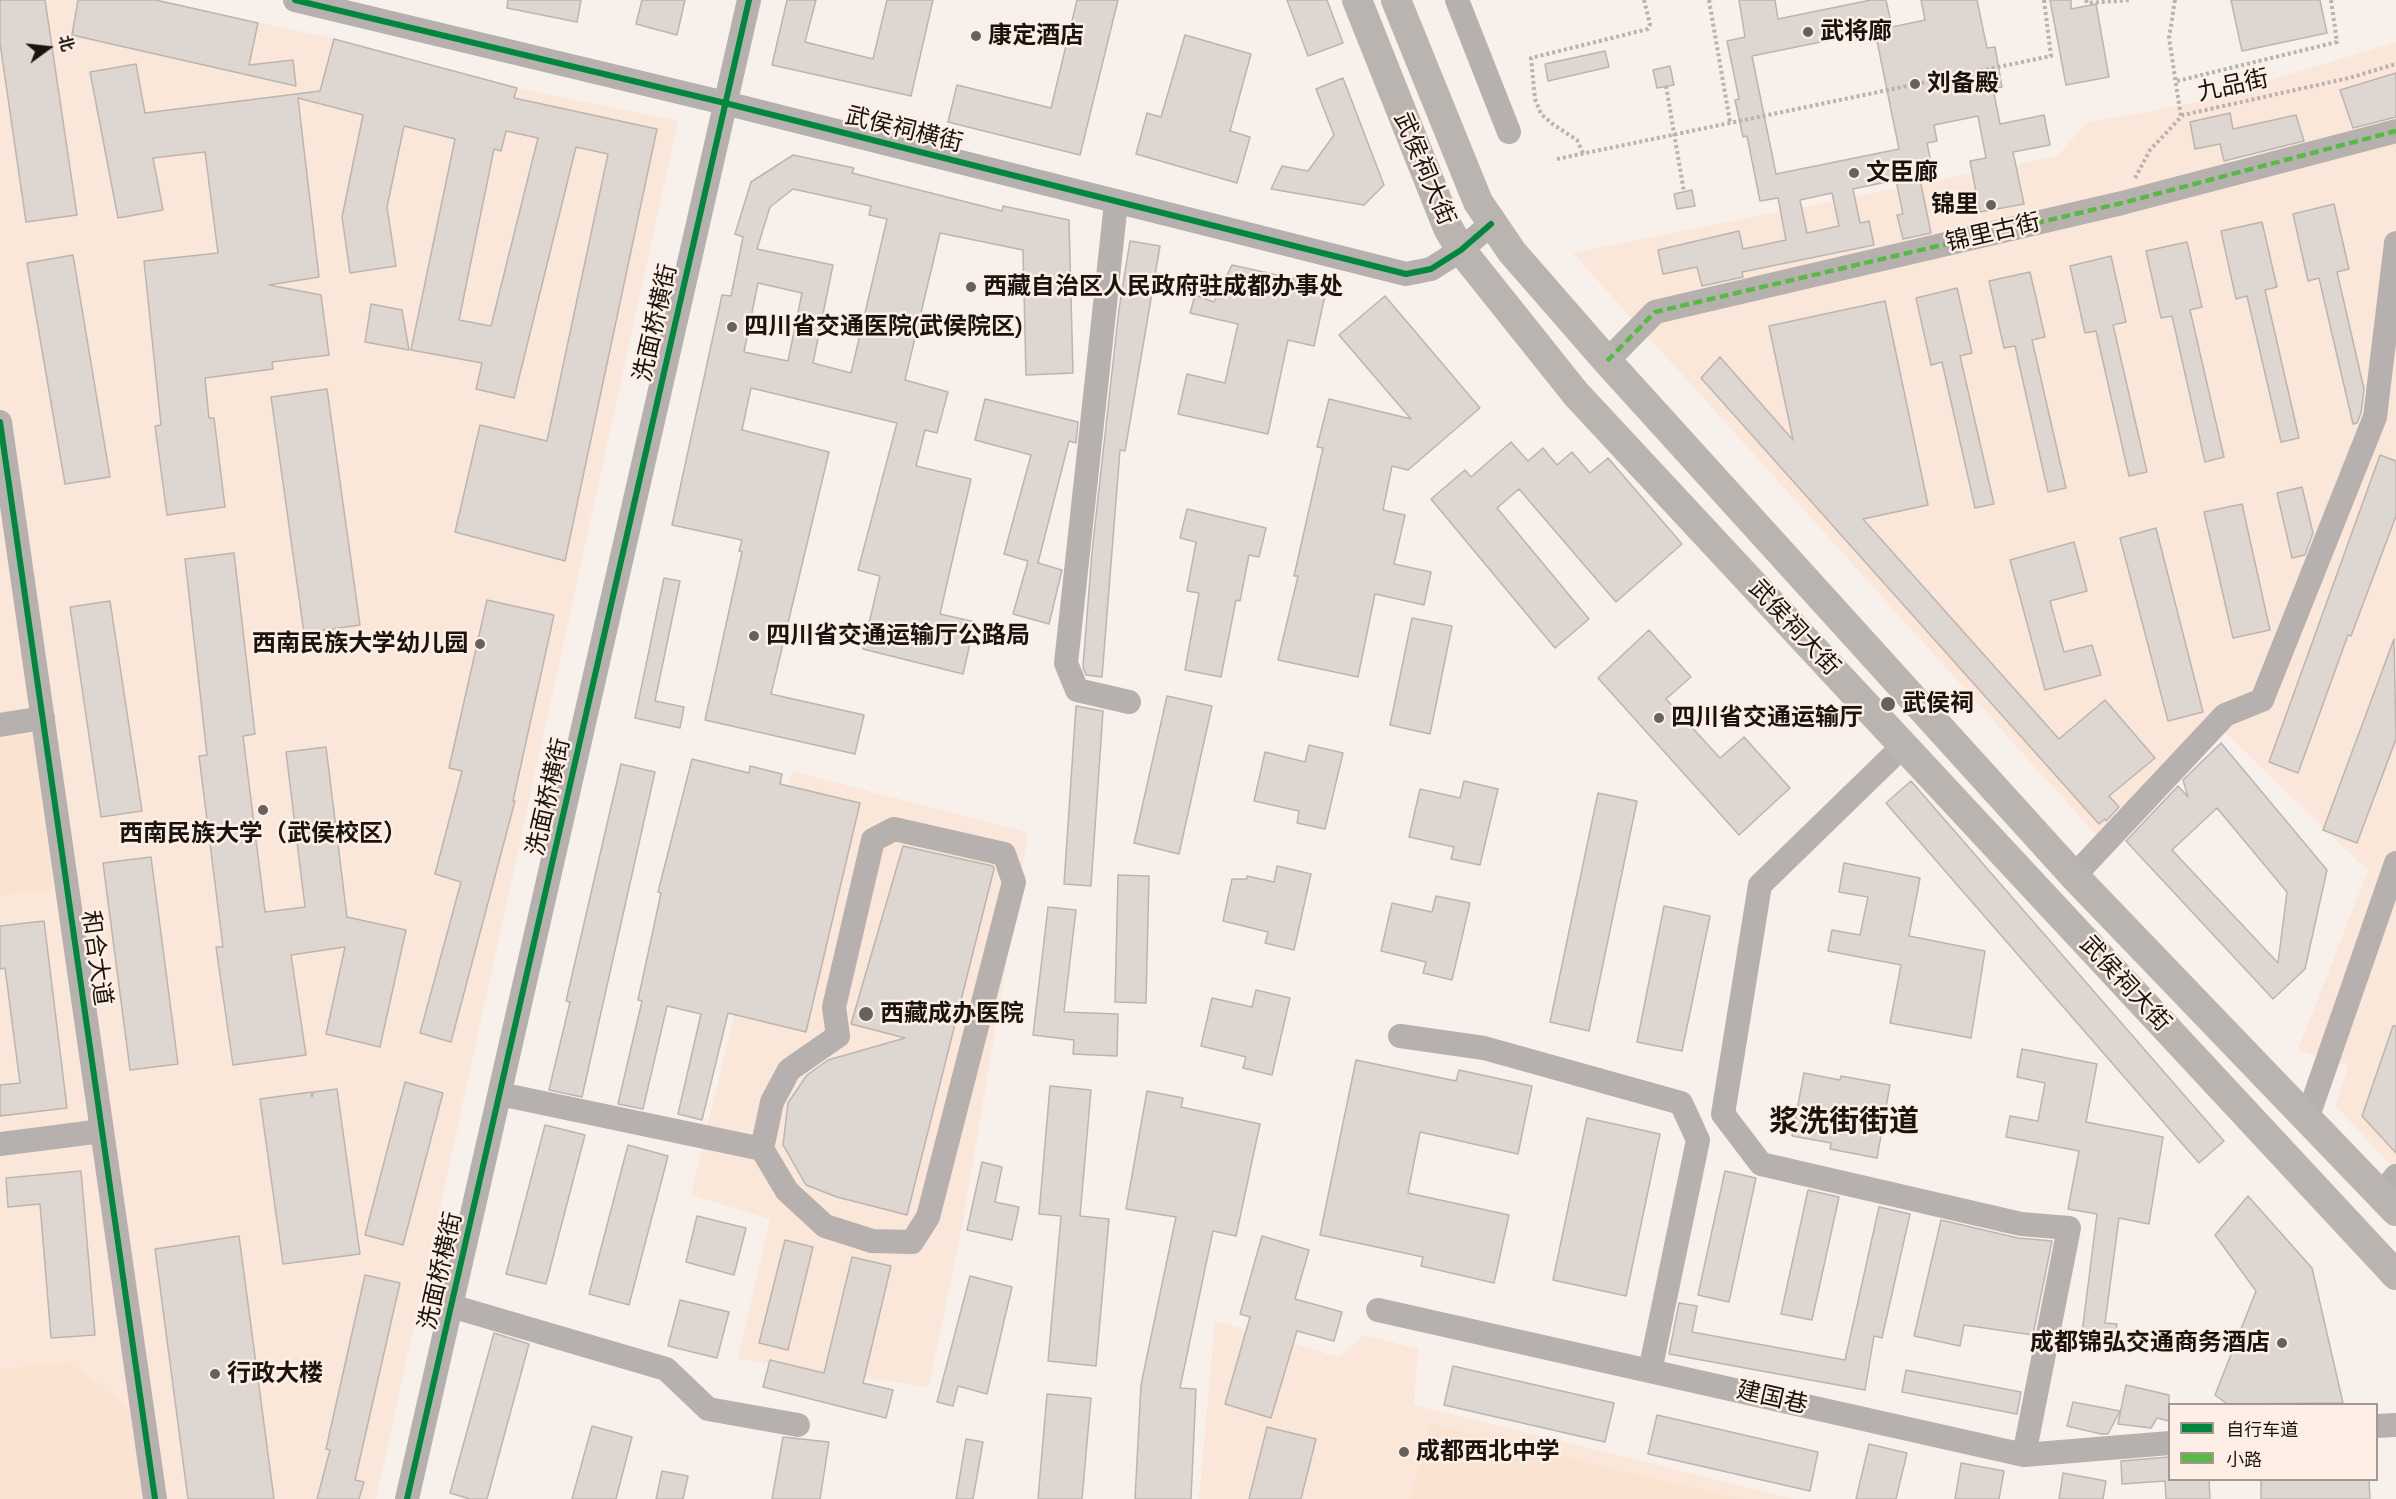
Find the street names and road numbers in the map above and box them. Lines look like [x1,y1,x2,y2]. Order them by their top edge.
street label: 九品街 [2195,64,2271,108]
street label: 武侯祠横街 [842,102,966,158]
street label: 武侯祠大街 [1387,108,1461,230]
street label: 锦里古街 [1943,208,2043,258]
street label: 洗面桥横街 [628,261,684,385]
street label: 武侯祠大街 [1743,574,1845,682]
street label: 洗面桥横街 [521,735,577,859]
street label: 和合大道 [75,908,117,1008]
street label: 武侯祠大街 [2074,930,2176,1038]
street label: 洗面桥横街 [413,1209,469,1333]
street label: 建国巷 [1734,1376,1810,1420]

